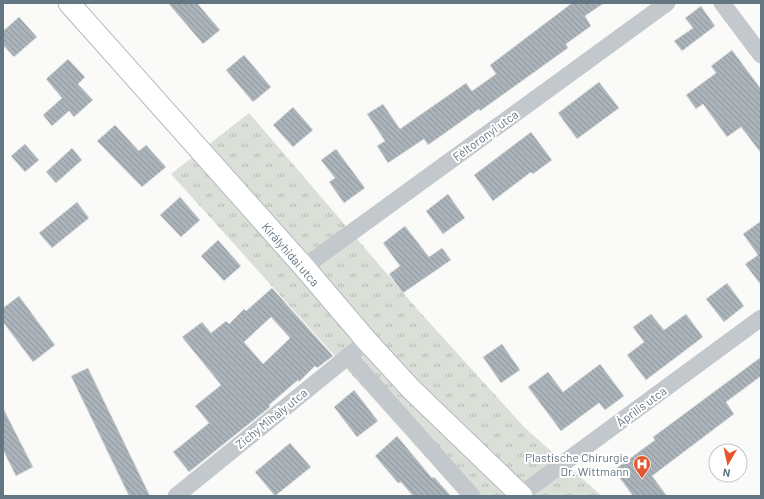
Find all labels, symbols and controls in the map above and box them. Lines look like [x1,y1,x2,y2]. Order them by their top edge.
street label: Féltoronyi utca [450,107,520,163]
street label: Királyhidai utca [260,219,322,289]
street label: Április utca [613,383,669,429]
street label: Zichy Mihály utca [232,385,310,451]
north arrow [708,443,748,483]
place label: Plastische Chirurgie Dr. Wittmann [525,450,629,478]
hospital icon: Plastische Chirurgie Dr. Wittmann [632,454,652,479]
text: N [722,466,731,480]

